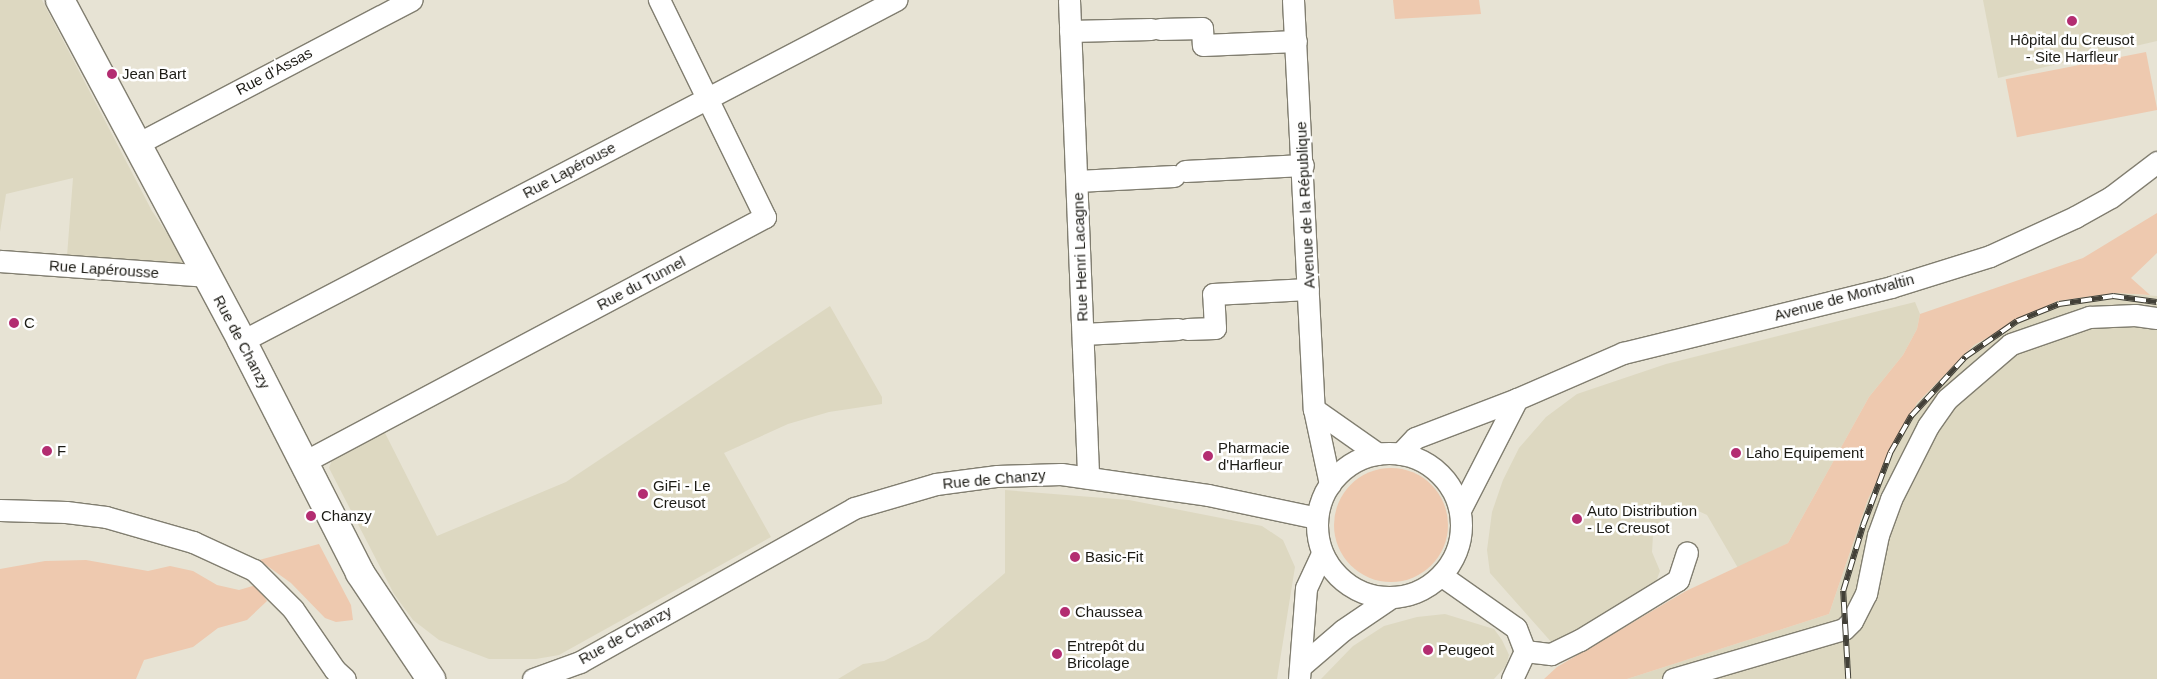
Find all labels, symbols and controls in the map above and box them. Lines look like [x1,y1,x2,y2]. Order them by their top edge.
marker: Hôpital du Creusot - Site Harfleur [2065,14,2079,28]
place label: Hôpital du Creusot - Site Harfleur [2010,30,2134,65]
street label: Rue d'Assas [233,43,315,99]
place label: Jean Bart [122,65,186,83]
marker: Jean Bart [106,68,118,80]
street label: Avenue de la République [1292,121,1318,289]
street label: Rue Lapérouse [519,138,619,202]
street label: Rue Henri Lacagne [1069,192,1091,322]
street label: Rue du Tunnel [594,252,688,314]
street label: Rue Lapérousse [48,256,160,282]
street label: Avenue de Montvaltin [1772,270,1916,324]
street label: Rue de Chanzy [210,292,274,392]
place label: C [24,314,35,332]
marker: C [8,317,20,329]
place label: Pharmacie d'Harfleur [1218,438,1290,473]
place label: F [57,442,66,460]
place label: Laho Equipement [1746,444,1864,462]
marker: F [41,445,53,457]
marker: Laho Equipement [1730,447,1742,459]
marker: Pharmacie d'Harfleur [1202,450,1214,462]
street label: Rue de Chanzy [942,466,1046,492]
place label: GiFi - Le Creusot [653,476,711,511]
marker: GiFi - Le Creusot [637,488,649,500]
place label: Auto Distribution - Le Creusot [1587,501,1697,536]
place label: Chanzy [321,507,372,525]
marker: Chanzy [305,510,317,522]
marker: Auto Distribution - Le Creusot [1571,513,1583,525]
place label: Basic-Fit [1085,548,1143,566]
marker: Basic-Fit [1069,551,1081,563]
street label: Rue de Chanzy [575,602,675,668]
place label: Chaussea [1075,603,1143,621]
marker: Chaussea [1059,606,1071,618]
place label: Entrepôt du Bricolage [1067,636,1145,671]
place label: Peugeot [1438,641,1494,659]
marker: Peugeot [1422,644,1434,656]
marker: Entrepôt du Bricolage [1051,648,1063,660]

